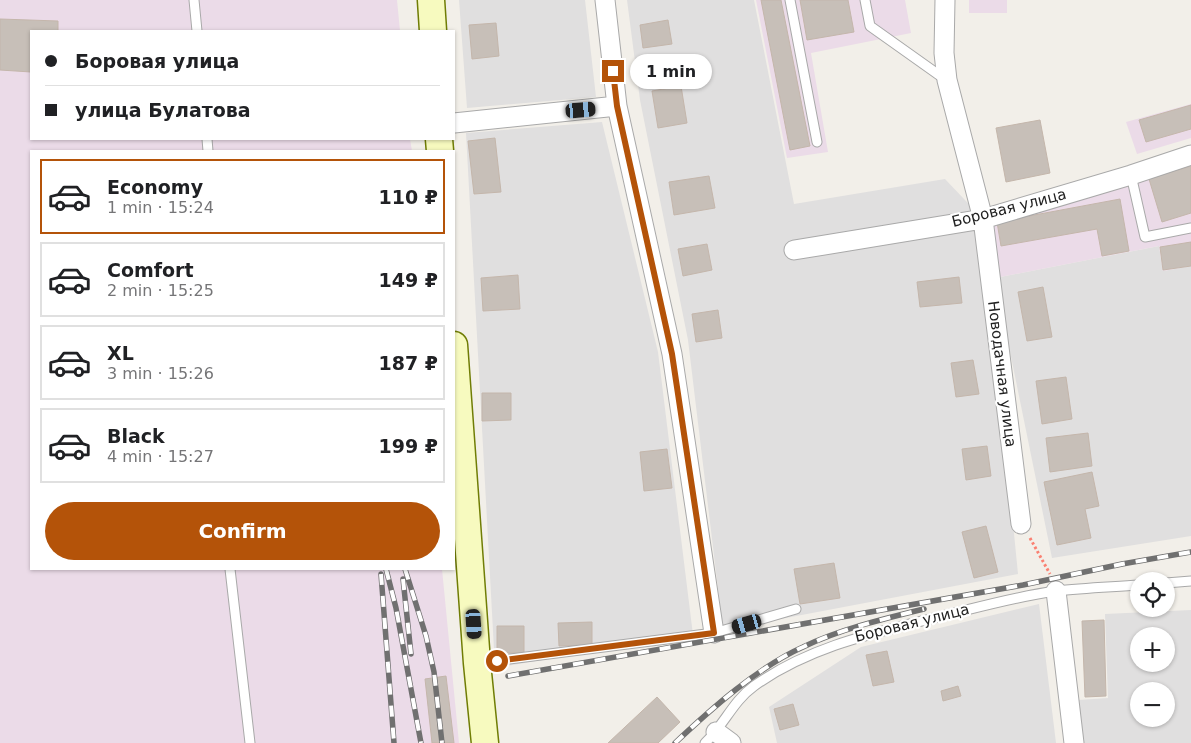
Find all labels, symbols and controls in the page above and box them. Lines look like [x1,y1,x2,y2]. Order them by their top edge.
text: Боровая улица [75,50,239,72]
callout: 1 min [630,54,713,88]
route end [602,60,624,82]
text: 1 min [646,62,696,81]
text: улица Булатова [75,99,251,121]
car [565,101,596,119]
icon: car [47,174,92,219]
text: Economy [107,176,203,198]
street label: Боровая улица [950,185,1068,231]
text: 110 ₽ [379,186,438,208]
text: 1 min · 15:24 [107,198,214,217]
icon: car [47,257,92,302]
text: Comfort [107,259,194,281]
text: 149 ₽ [379,269,438,291]
text: 2 min · 15:25 [107,281,214,300]
street label: Новодачная улица [984,300,1020,448]
icon: car [47,340,92,385]
text: XL [107,342,134,364]
text: 187 ₽ [379,352,438,374]
text: 3 min · 15:26 [107,364,214,383]
icon: car [47,423,92,468]
text: Black [107,425,165,447]
text: 199 ₽ [379,435,438,457]
text: 4 min · 15:27 [107,447,214,466]
button: Confirm [45,502,440,560]
map controls [1130,572,1175,727]
button: locate [1130,572,1175,617]
street label: Боровая улица [853,600,971,646]
car [465,609,482,639]
car [730,613,763,635]
button: + [1130,627,1175,672]
route start [486,650,508,672]
button: − [1130,682,1175,727]

